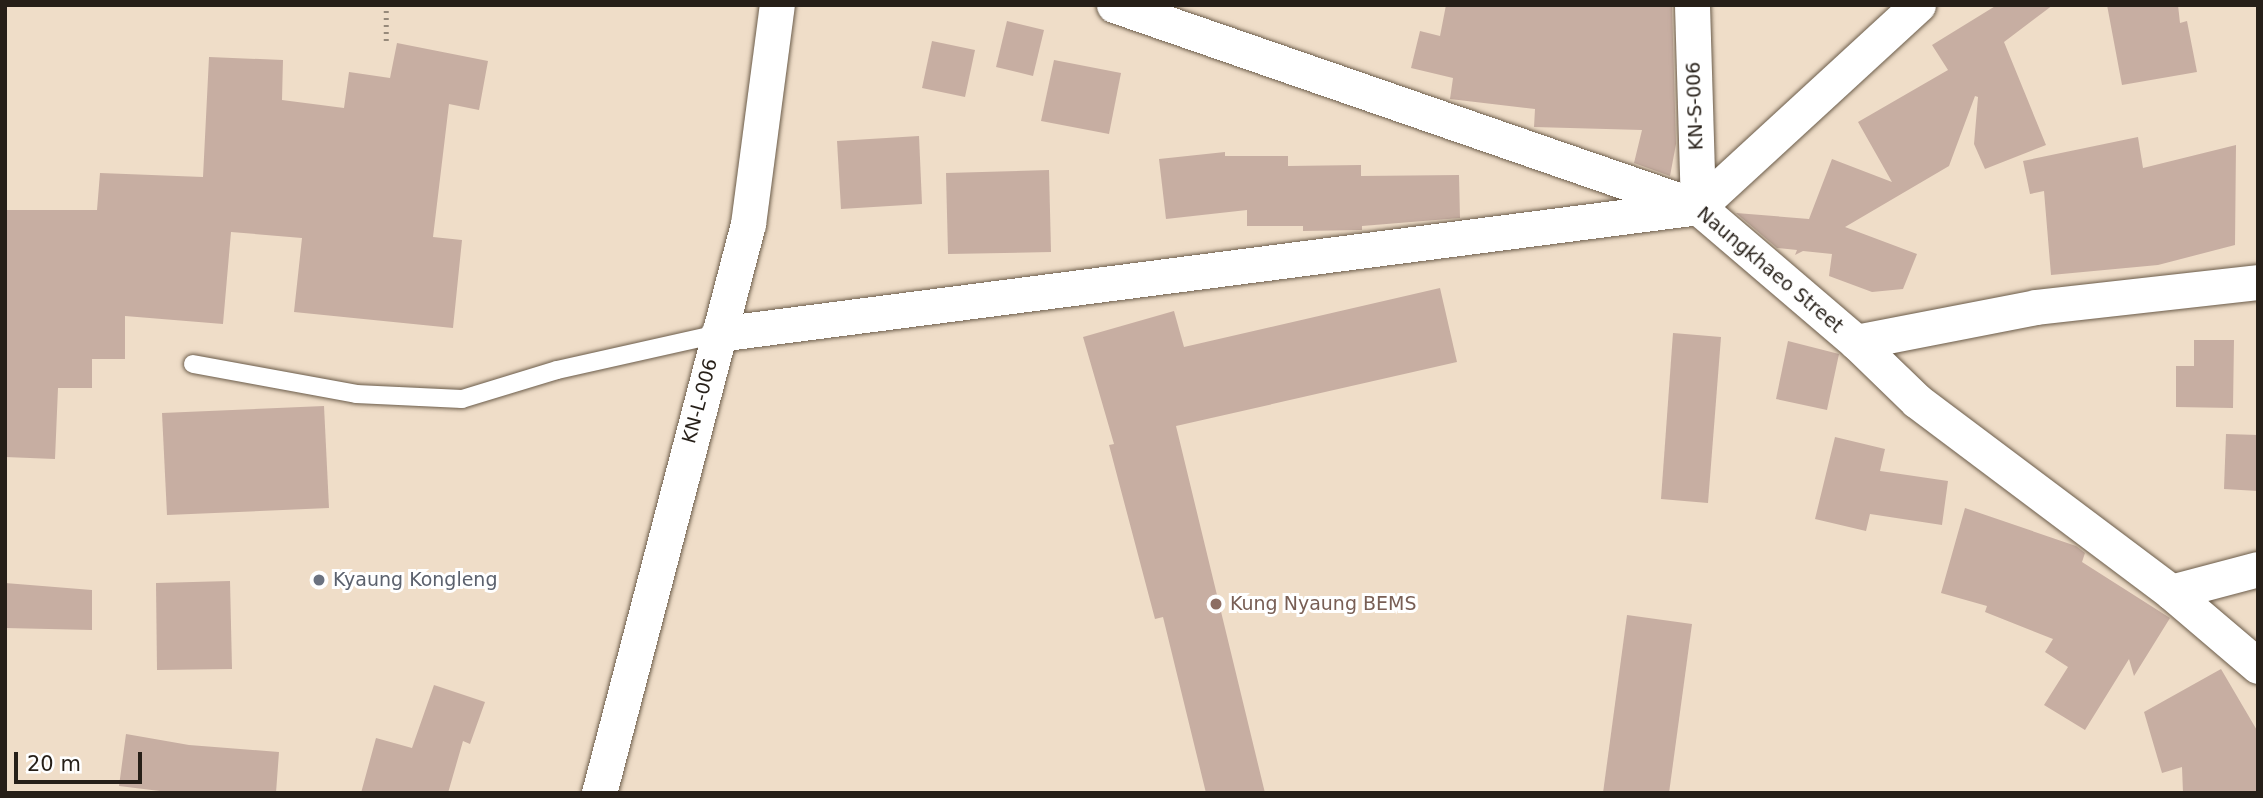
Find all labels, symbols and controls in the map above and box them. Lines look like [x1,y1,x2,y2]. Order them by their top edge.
street label: KN-S-006 [1682,61,1708,151]
street label: Naungkhaeo Street [1692,202,1848,338]
street label: KN-L-006 [678,356,722,446]
place label: Kyaung Kongleng [333,569,497,591]
marker: Kyaung Kongleng [311,572,327,588]
place label: Kung Nyaung BEMS [1230,593,1416,615]
marker: Kung Nyaung BEMS [1208,596,1224,612]
scale bar [18,738,145,782]
text: 20 m [27,752,81,776]

